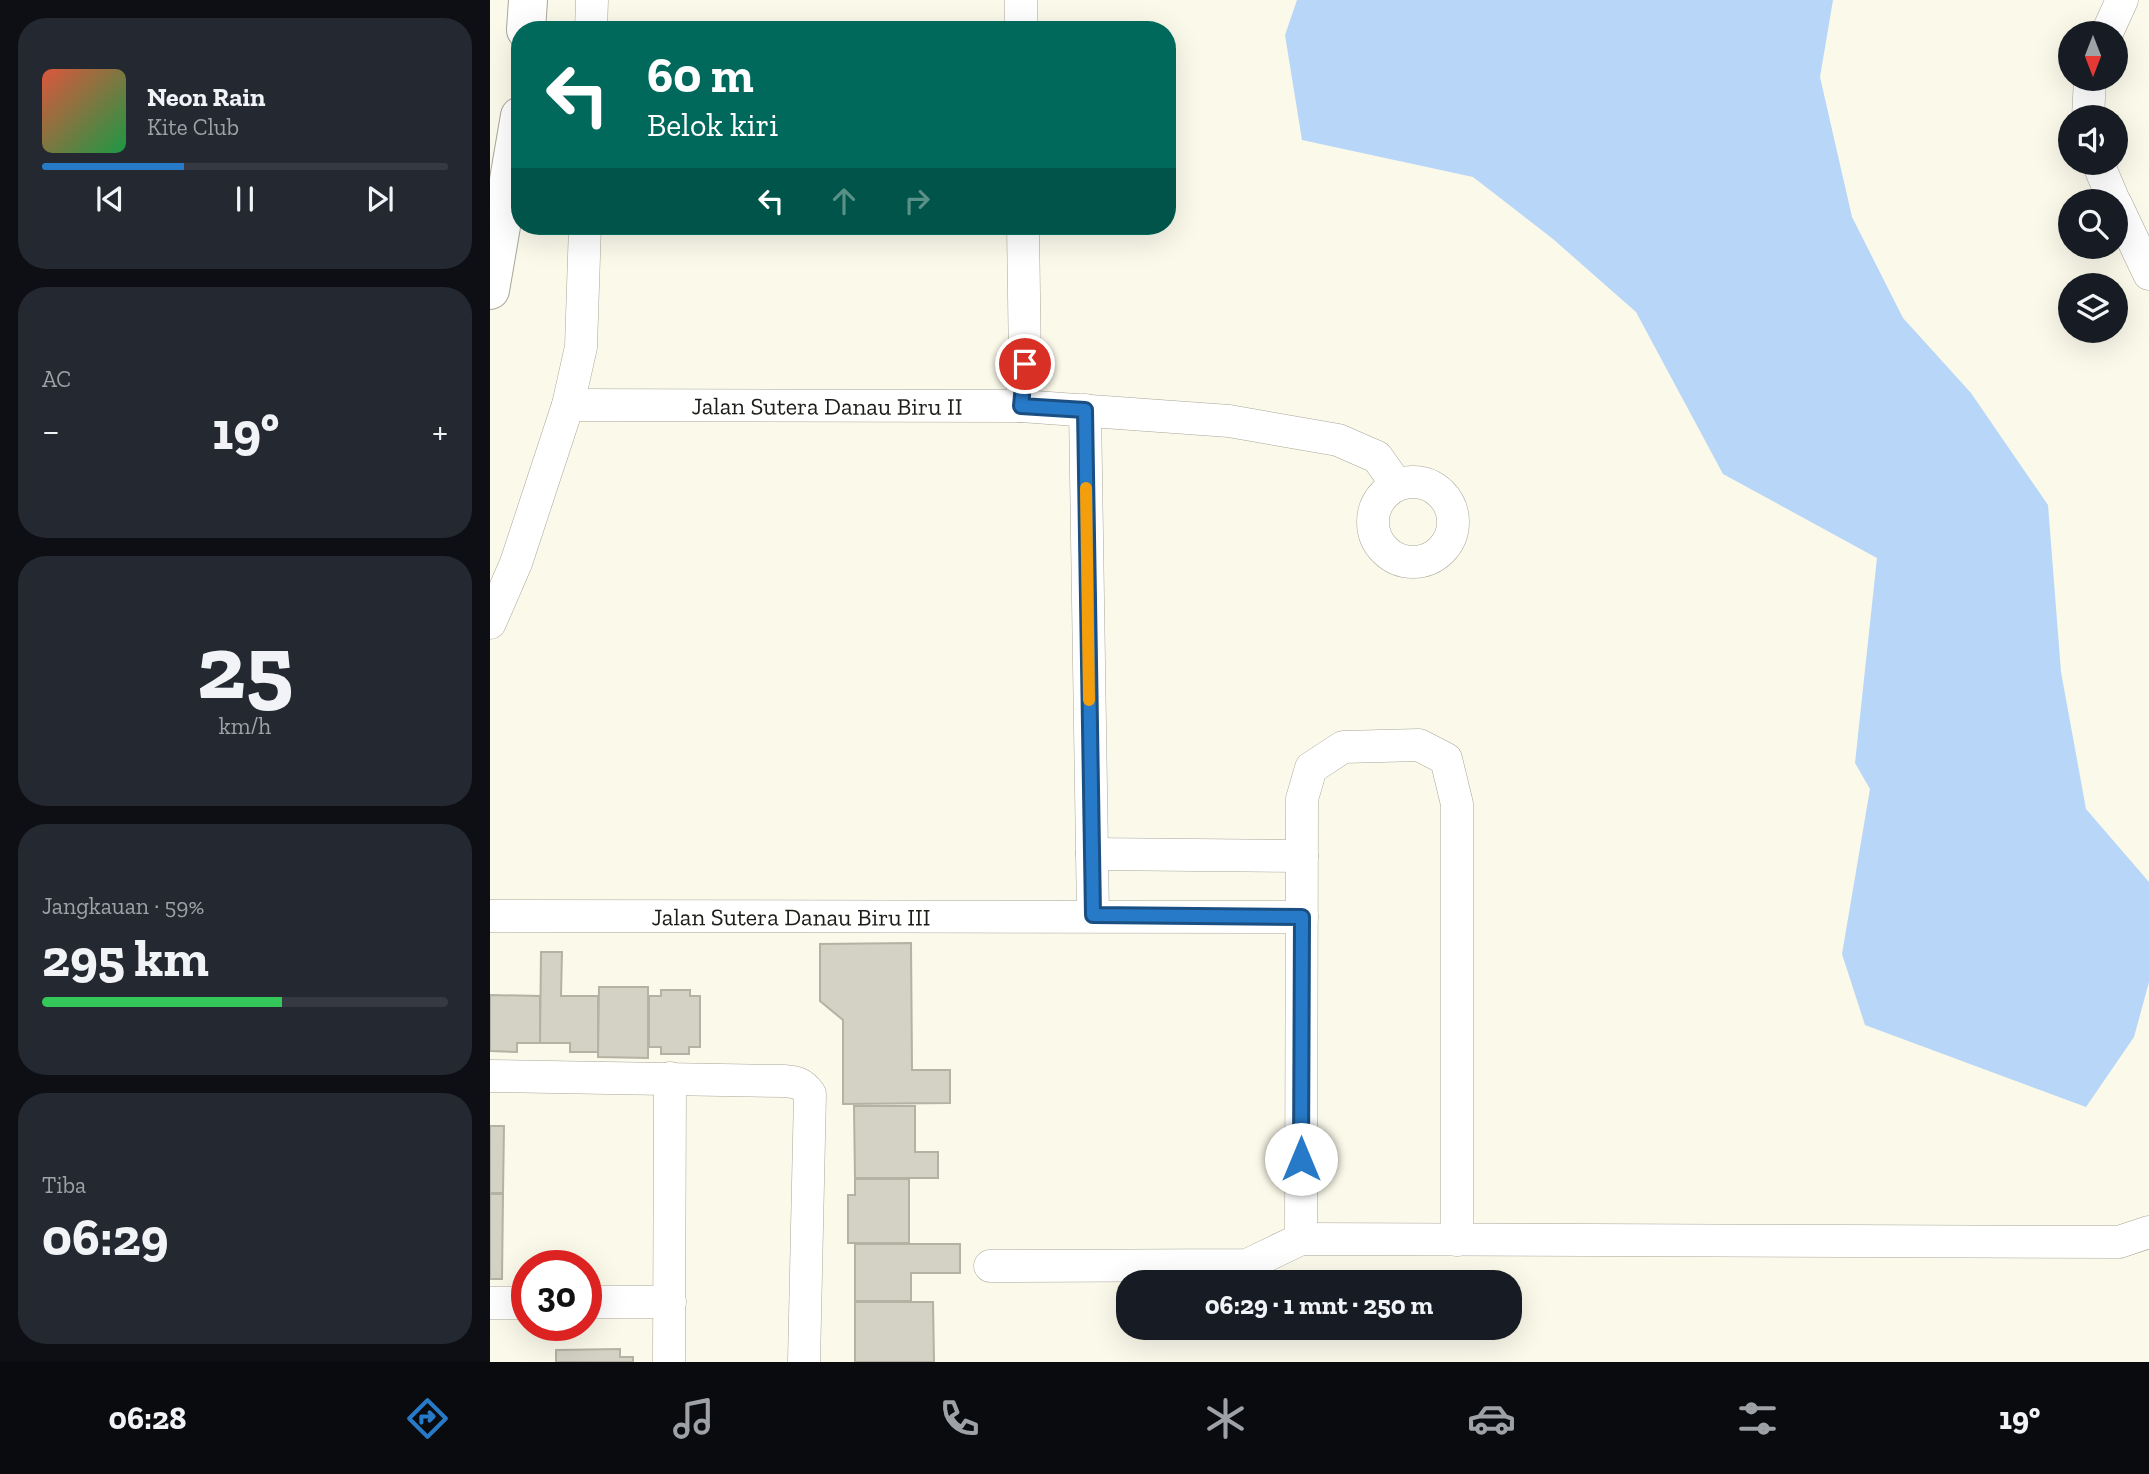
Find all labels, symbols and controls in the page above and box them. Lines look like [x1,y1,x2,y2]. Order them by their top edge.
north arrow [2058,21,2128,91]
map controls [2058,21,2128,343]
text: 60 m [647,46,754,105]
icon: left [532,49,623,140]
text: Neon Rain [147,81,265,113]
button: sound [2058,105,2128,175]
text: Belok kiri [647,106,778,144]
text: Kite Club [147,113,239,141]
icon: previous [91,180,129,218]
icon: pause [226,180,264,218]
icon: next [361,180,399,218]
icon: left [752,182,790,220]
icon: ahead [825,182,863,220]
icon: right [898,182,936,220]
button: search [2058,189,2128,259]
button: layers [2058,273,2128,343]
pin [995,334,1055,394]
icon: arrive [1006,345,1044,383]
text: AC [42,365,71,393]
street label: Jalan Sutera Danau Biru II [691,391,963,420]
text: 19° [212,400,279,462]
text: − [42,408,60,454]
text: + [432,408,448,454]
text: 25 [197,612,293,721]
text: km/h [219,712,271,740]
text: Jangkauan · 59% [42,892,204,920]
street label: Jalan Sutera Danau Biru III [652,902,930,931]
text: 295 km [42,927,209,989]
position arrow [1264,1122,1338,1196]
text: Tiba [42,1171,86,1199]
text: 06:29 [42,1206,168,1268]
speed limit sign: 30 [511,1250,602,1341]
text: 06:29 · 1 mnt · 250 m [1205,1289,1433,1321]
icon: directions [403,1394,452,1443]
icon: music [669,1394,718,1443]
icon: phone [935,1394,984,1443]
icon: climate [1201,1394,1250,1443]
icon: car [1467,1394,1516,1443]
icon: filters [1733,1394,1782,1443]
text: 06:28 [108,1399,186,1437]
text: 19° [1999,1399,2040,1437]

